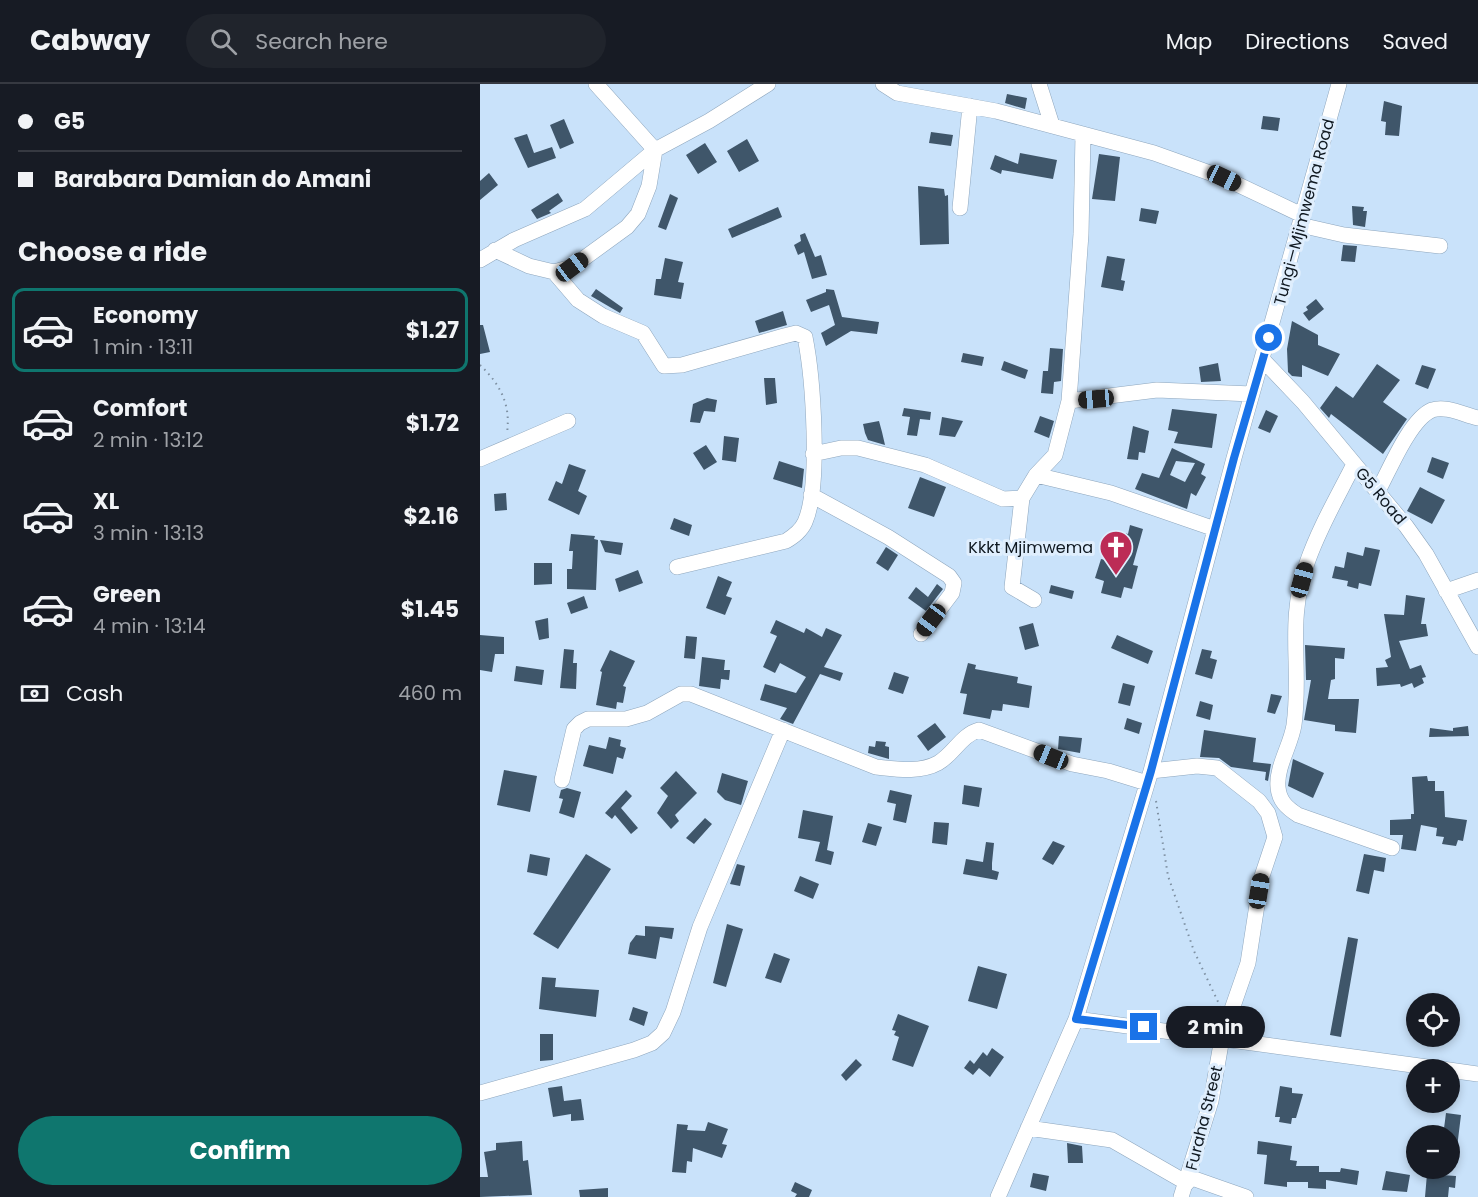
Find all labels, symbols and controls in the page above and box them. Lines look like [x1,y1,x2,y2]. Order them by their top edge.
search box [186,14,606,68]
text: Cabway [30,21,150,60]
icon: search [207,25,240,58]
text: Search here [255,26,388,57]
text: Map [1166,27,1212,56]
text: Directions [1245,27,1349,56]
text: Saved [1382,27,1448,56]
text: G5 [54,106,85,137]
street label: Tungi—Mjimwema Road [1268,116,1340,308]
car [1204,162,1244,194]
text: Barabara Damian do Amani [54,164,371,195]
text: Choose a ride [18,233,207,270]
car [552,249,592,285]
text: Economy [93,300,198,331]
icon: car [21,303,75,357]
text: $1.27 [406,315,459,346]
route start [1255,324,1282,351]
text: 1 min · 13:11 [93,333,193,361]
car [1077,388,1115,410]
text: Comfort [93,393,187,424]
icon: car [21,396,75,450]
text: $1.72 [406,408,459,439]
text: 2 min · 13:12 [93,426,203,454]
street label: G5 Road [1350,462,1412,530]
text: XL [93,486,119,517]
icon: car [21,489,75,543]
text: $2.16 [403,501,459,532]
text: 3 min · 13:13 [93,519,204,547]
church icon: Kkkt Mjimwema [1098,529,1134,576]
place label: Kkkt Mjimwema [968,536,1093,559]
car [1289,560,1315,600]
text: Green [93,579,161,610]
icon: car [21,582,75,636]
text: $1.45 [401,594,459,625]
car [913,600,949,640]
text: 4 min · 13:14 [93,612,206,640]
icon: cash [18,677,51,710]
text: Cash [66,678,123,709]
text: 460 m [398,679,462,707]
car [1031,742,1071,772]
car [1247,872,1271,910]
map controls [1406,993,1460,1179]
button: locate [1406,993,1460,1047]
callout: 2 min [1165,1006,1264,1048]
route end [1130,1013,1157,1040]
text: 2 min [1187,1013,1244,1041]
button: + [1406,1059,1460,1113]
street label: Furaha Street [1180,1063,1228,1173]
button: Confirm [18,1116,462,1185]
button: − [1406,1125,1460,1179]

